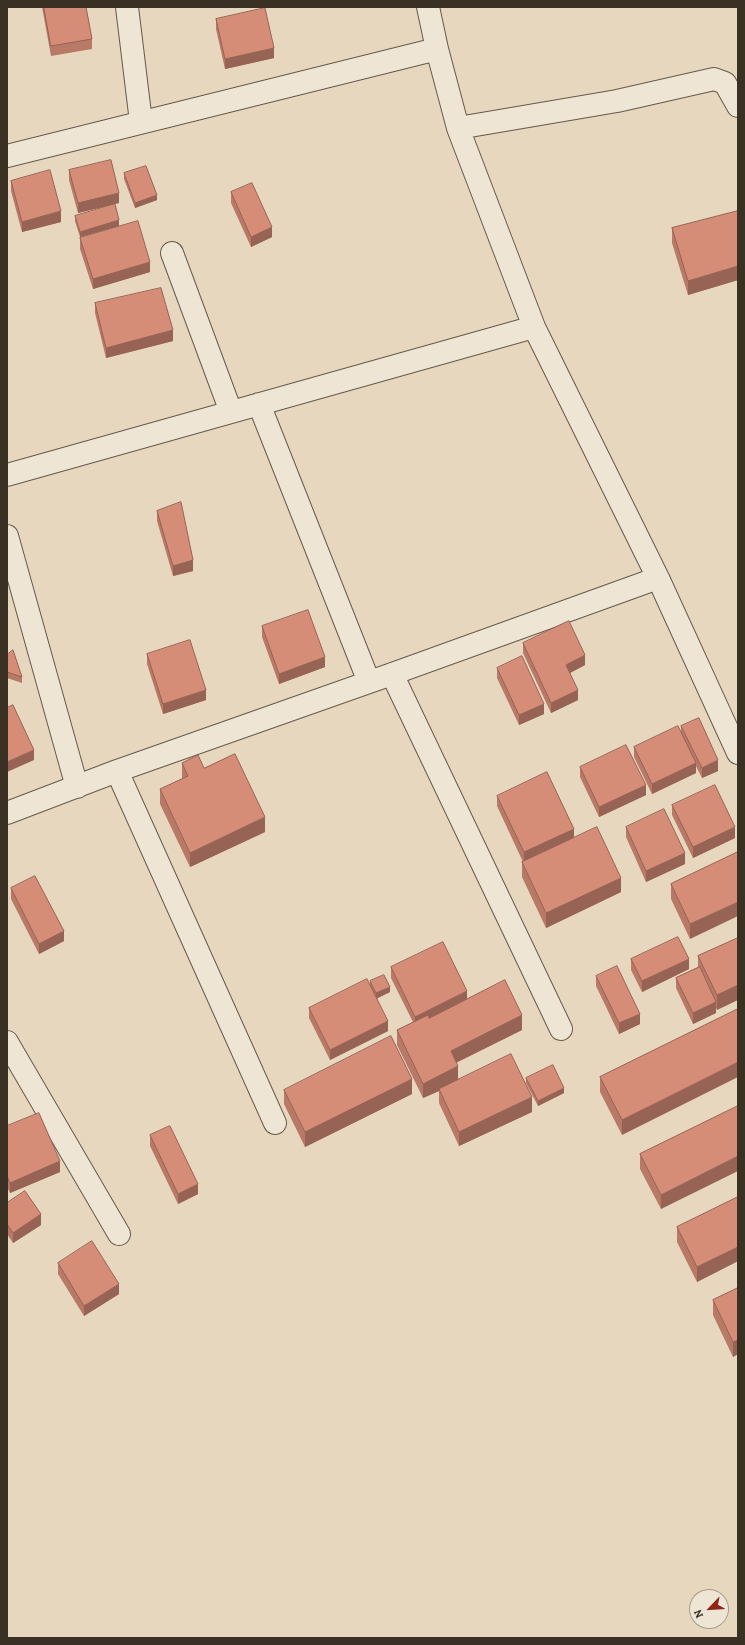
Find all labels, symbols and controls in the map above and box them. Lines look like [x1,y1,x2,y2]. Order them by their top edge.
north arrow [689,1589,729,1629]
text: N [690,1607,707,1621]

